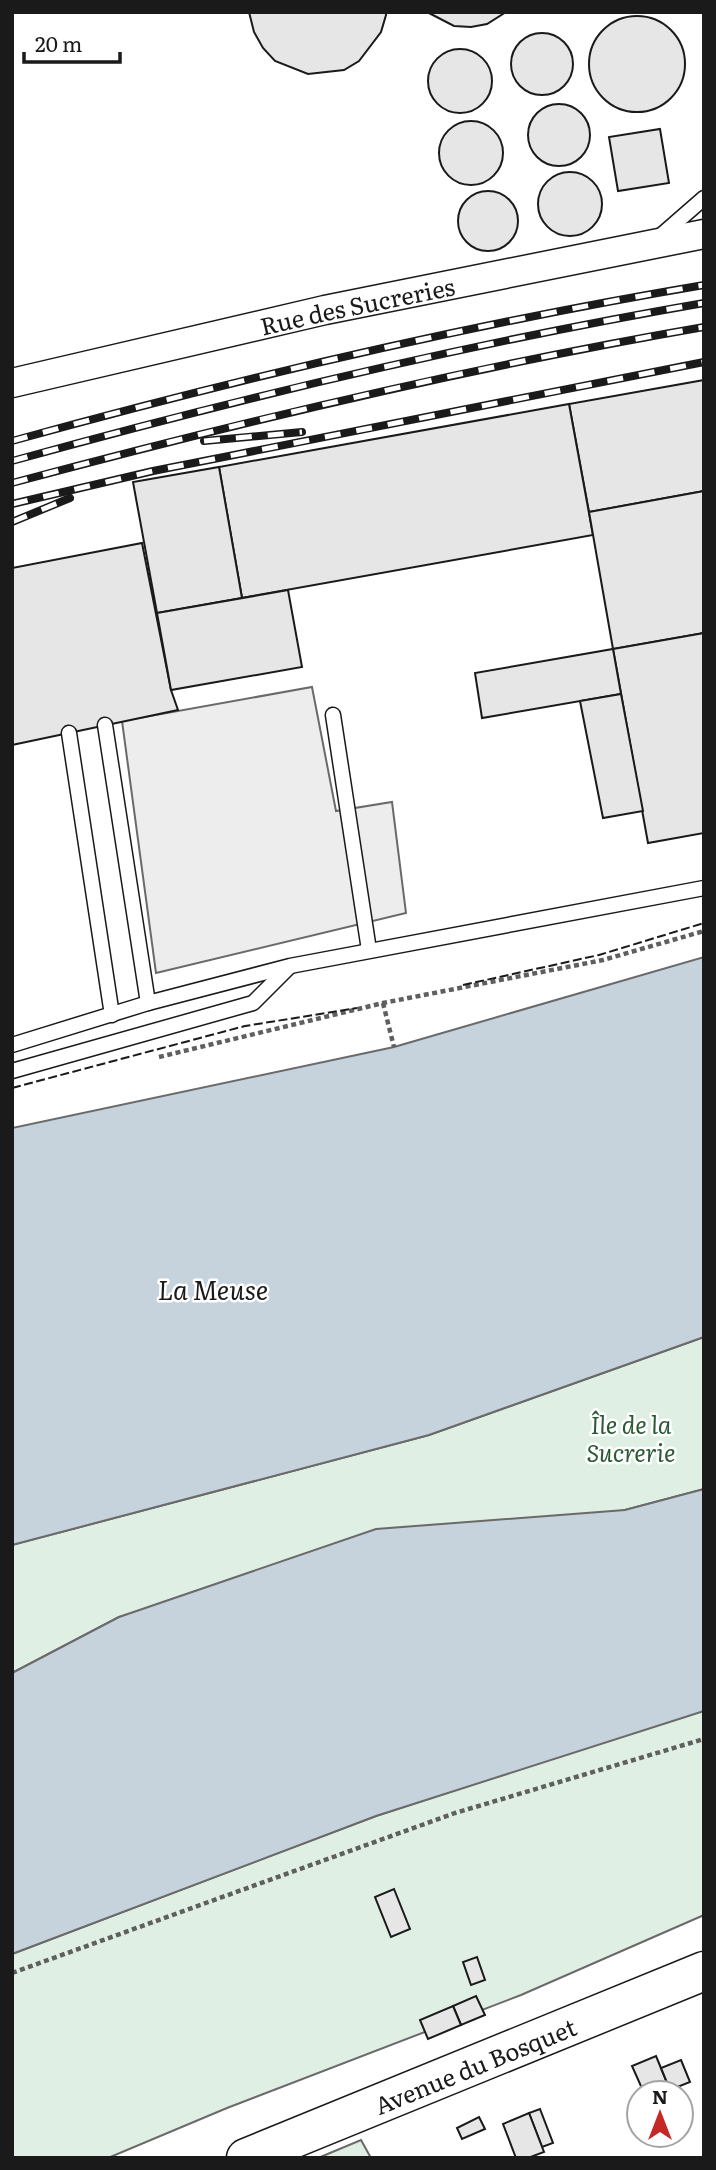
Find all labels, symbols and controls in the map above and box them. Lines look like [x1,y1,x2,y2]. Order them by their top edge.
scale bar [24,21,121,65]
text: 20 m [35,27,82,58]
street label: Rue des Sucreries [256,267,458,342]
water label: La Meuse [158,1269,268,1308]
park label: Île de la Sucrerie [587,1406,675,1469]
street label: Avenue du Bosquet [368,2008,581,2121]
north arrow [625,2079,695,2149]
text: N [652,2082,668,2110]

